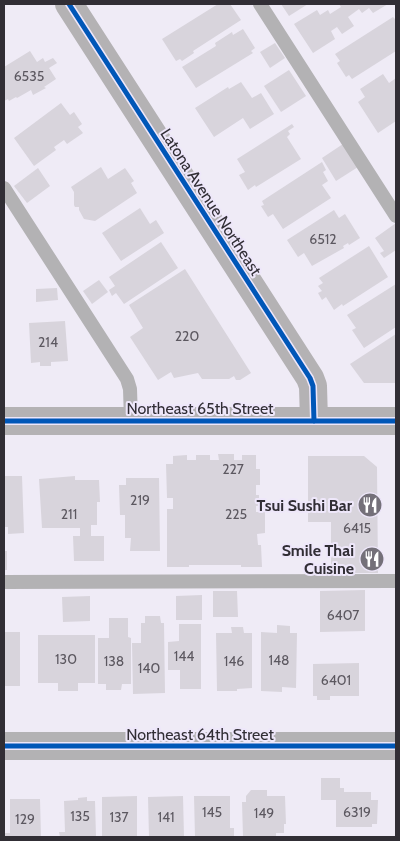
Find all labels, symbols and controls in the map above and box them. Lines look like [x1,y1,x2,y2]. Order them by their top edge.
house number: 6535 [14,67,44,85]
street label: Latona Avenue Northeast [156,125,266,279]
house number: 6512 [309,230,337,248]
house number: 220 [175,327,199,345]
house number: 214 [38,333,58,351]
street label: Northeast 65th Street [127,399,274,418]
house number: 227 [222,460,244,478]
house number: 219 [130,491,150,509]
restaurant icon: Tsui Sushi Bar [357,492,383,518]
place label: Tsui Sushi Bar [256,496,353,515]
house number: 211 [61,505,77,523]
house number: 225 [225,505,247,523]
house number: 6415 [343,519,371,537]
place label: Smile Thai Cuisine [282,541,354,578]
restaurant icon: Smile Thai Cuisine [359,546,385,572]
house number: 6407 [327,606,359,624]
house number: 144 [174,647,194,665]
house number: 130 [55,650,77,668]
house number: 148 [268,651,290,669]
house number: 138 [104,652,124,670]
house number: 146 [224,652,244,670]
house number: 140 [138,659,160,677]
house number: 6401 [321,671,351,689]
street label: Northeast 64th Street [126,725,274,744]
house number: 145 [202,803,222,821]
house number: 6319 [343,803,371,821]
house number: 149 [254,804,274,822]
house number: 135 [70,807,90,825]
house number: 137 [109,808,129,826]
house number: 141 [157,808,175,826]
house number: 129 [15,810,35,828]

